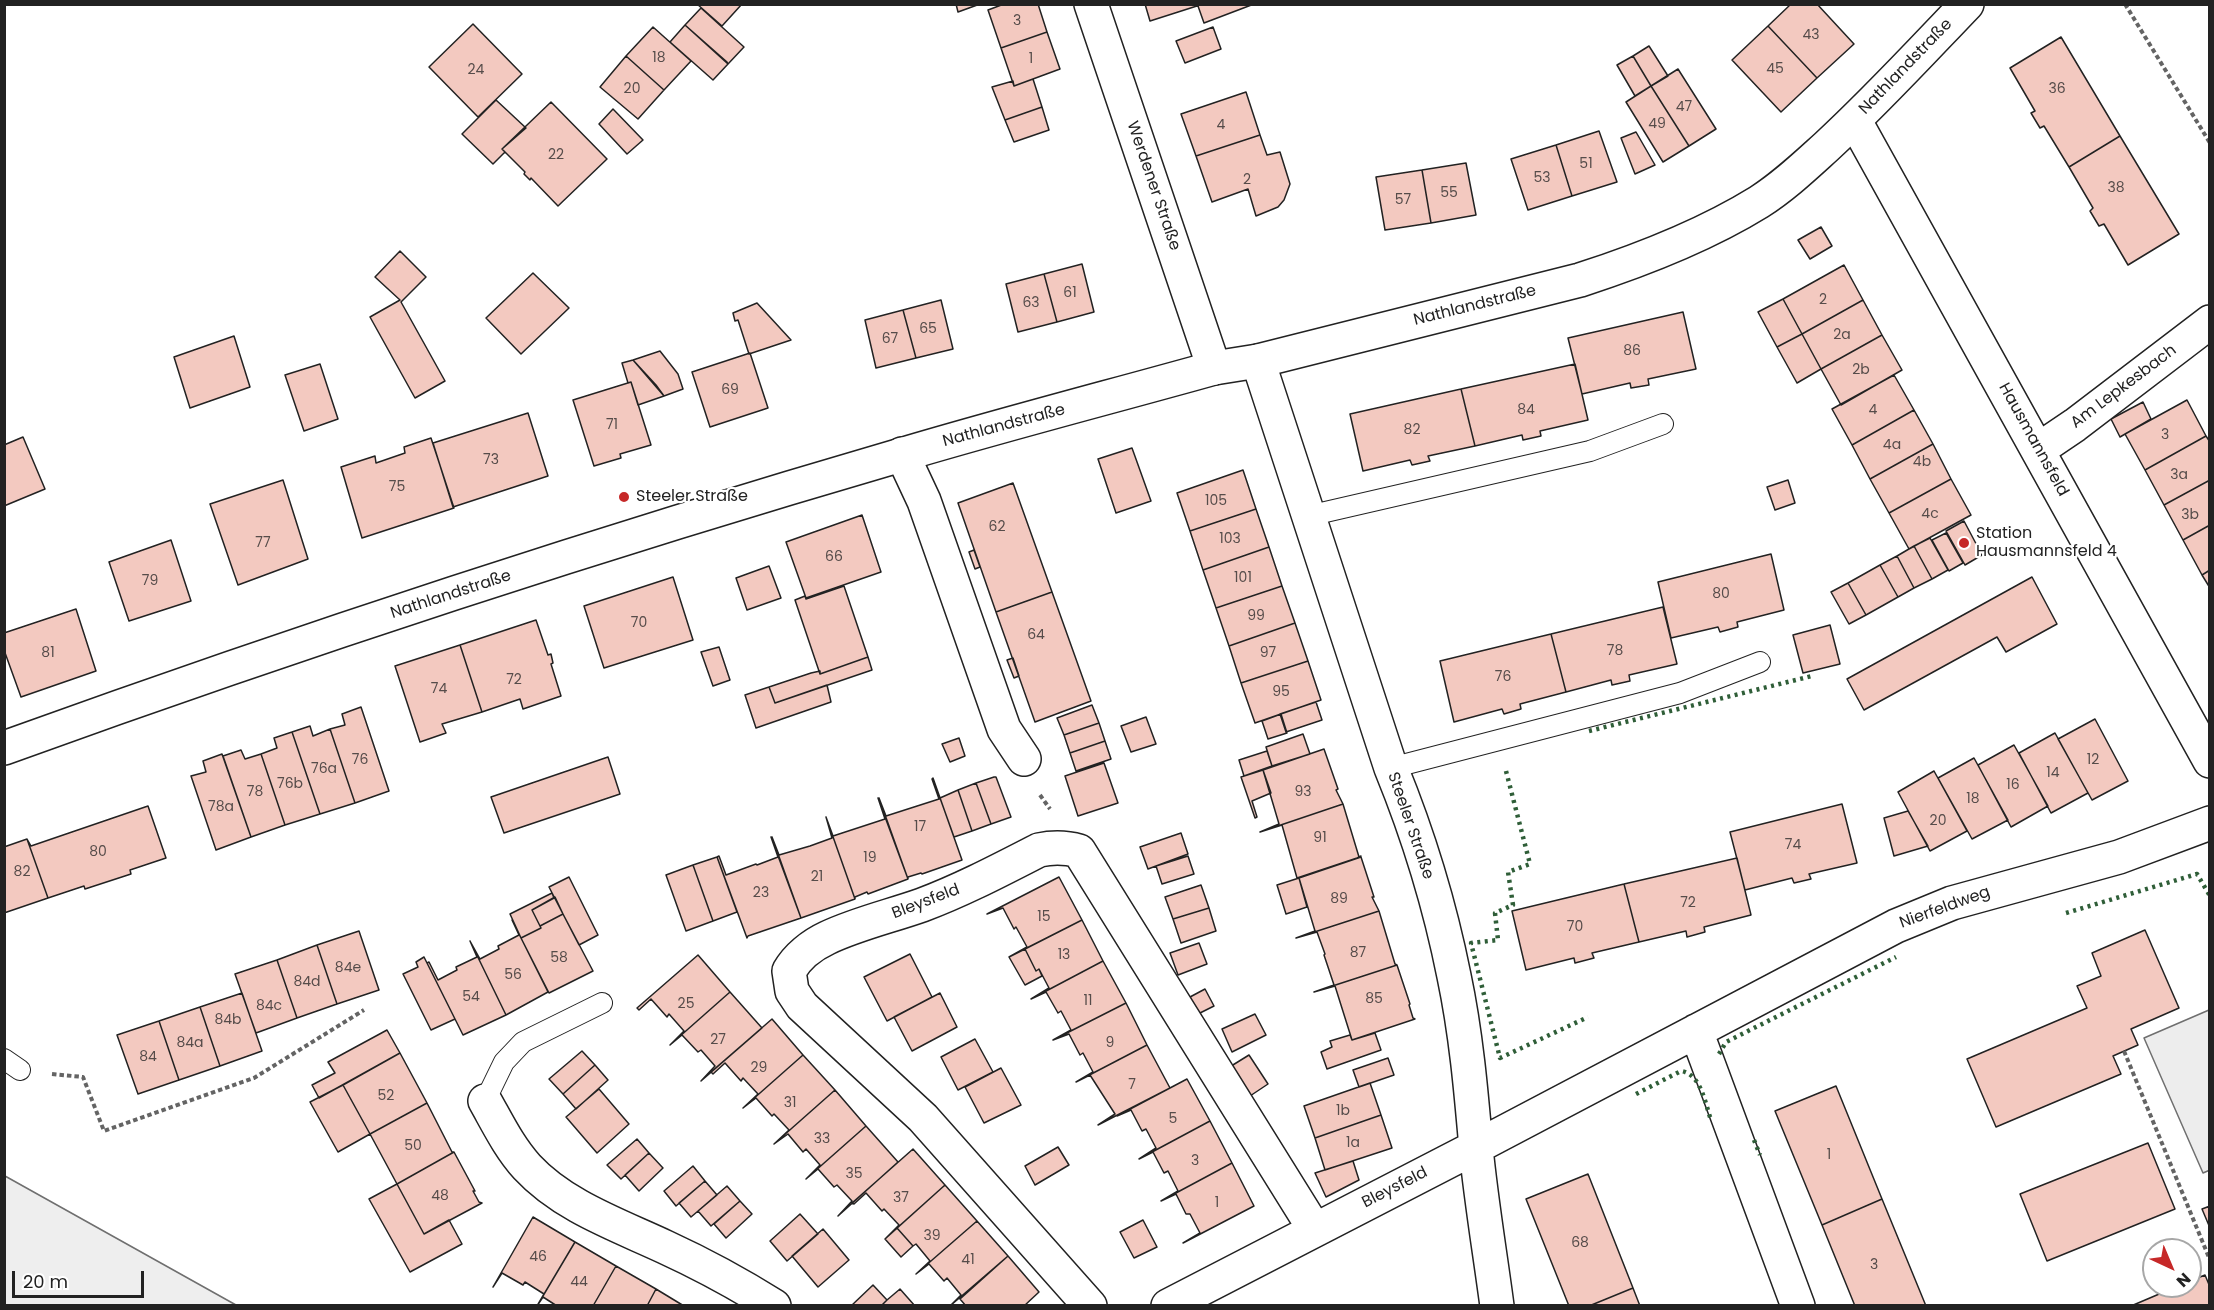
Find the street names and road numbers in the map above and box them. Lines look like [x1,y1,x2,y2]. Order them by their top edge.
street label: Nathlandstraße [1855,15,1957,119]
street label: Werdener Straße [1122,119,1184,253]
street label: Nathlandstraße [1412,281,1538,331]
street label: Am Lepkesbach [2067,341,2181,433]
street label: Hausmannsfeld [1994,380,2072,500]
street label: Nathlandstraße [941,400,1067,452]
street label: Nathlandstraße [388,566,514,624]
street label: Steeler Straße [1383,770,1437,882]
street label: Bleysfeld [889,880,963,924]
street label: Nierfeldweg [1897,883,1993,933]
street label: Bleysfeld [1359,1163,1431,1213]

